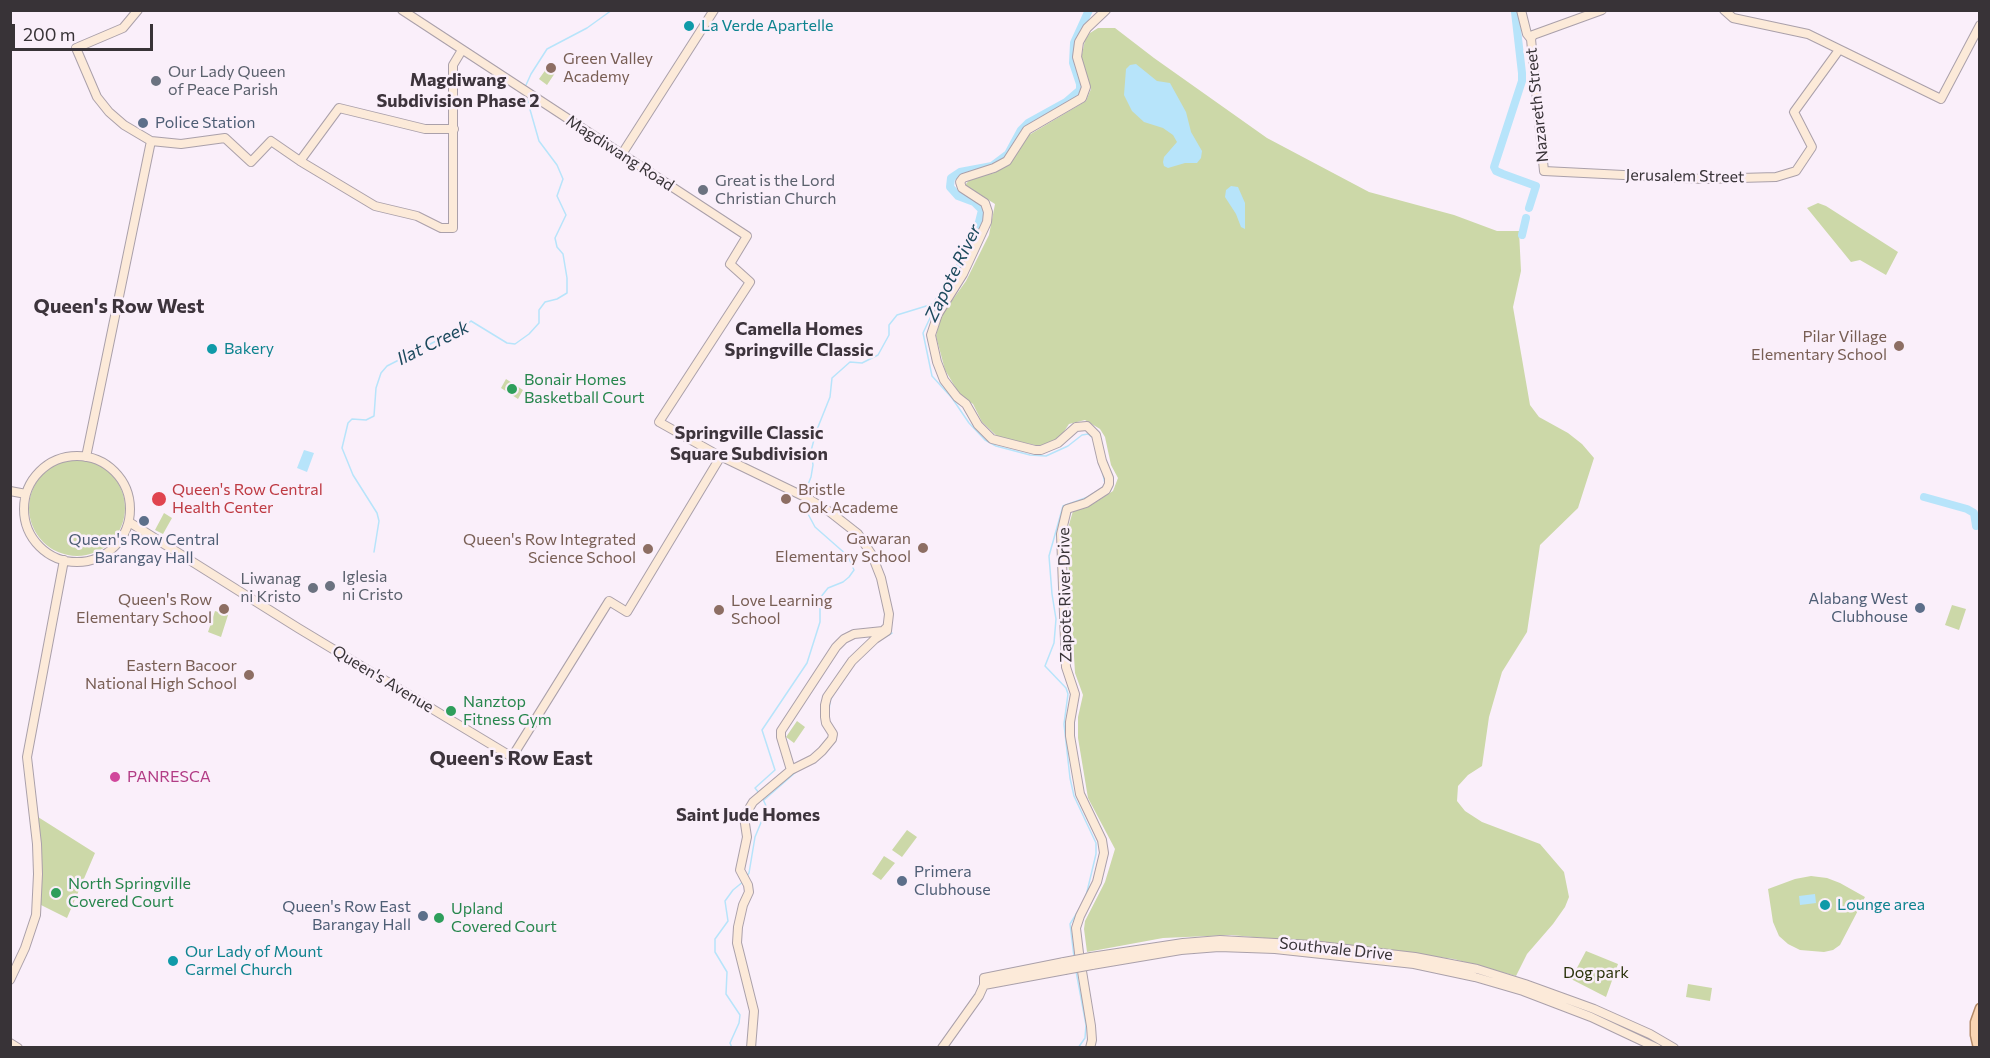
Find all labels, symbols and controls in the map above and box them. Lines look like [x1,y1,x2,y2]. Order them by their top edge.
scale bar [15,12,156,50]
place label: La Verde Apartelle [701,16,833,36]
marker: La Verde Apartelle [682,19,696,33]
text: 200 m [23,23,76,45]
street label: Nazareth Street [1521,47,1553,163]
place label: Green Valley Academy [563,49,653,87]
marker: Green Valley Academy [544,61,558,75]
place label: Our Lady Queen of Peace Parish [168,62,286,100]
district label: Magdiwang Subdivision Phase 2 [376,69,540,112]
marker: Our Lady Queen of Peace Parish [149,74,163,88]
street label: Magdiwang Road [562,111,678,195]
place label: Police Station [155,113,255,133]
marker: Police Station [136,116,150,130]
street label: Jerusalem Street [1625,165,1745,187]
place label: Great is the Lord Christian Church [715,171,836,209]
marker: Great is the Lord Christian Church [696,183,710,197]
water label: Zapote River [920,221,986,325]
district label: Queen's Row West [34,294,204,318]
water label: Ilat Creek [393,316,473,370]
district label: Camella Homes Springville Classic [725,318,873,360]
place label: Pilar Village Elementary School [1751,327,1887,365]
place label: Bakery [224,339,274,359]
marker: Pilar Village Elementary School [1892,339,1906,353]
marker: Bakery [205,342,219,356]
place label: Bonair Homes Basketball Court [524,370,645,408]
marker: Bonair Homes Basketball Court [505,382,519,396]
district label: Springville Classic Square Subdivision [670,422,828,464]
place label: Queen's Row Central Health Center [172,480,323,518]
place label: Bristle Oak Academe [798,480,898,518]
marker: Queen's Row Central Health Center [150,490,168,508]
marker: Bristle Oak Academe [779,492,793,506]
marker: Queen's Row Central Barangay Hall [137,514,151,528]
street label: Zapote River Drive [1054,527,1076,663]
place label: Gawaran Elementary School [775,529,911,567]
place label: Queen's Row Central Barangay Hall [69,530,219,568]
place label: Queen's Row Integrated Science School [463,530,636,568]
marker: Gawaran Elementary School [916,541,930,555]
marker: Queen's Row Integrated Science School [641,542,655,556]
place label: Iglesia ni Cristo [342,567,403,605]
place label: Liwanag ni Kristo [240,569,301,607]
marker: Iglesia ni Cristo [323,579,337,593]
marker: Liwanag ni Kristo [306,581,320,595]
place label: Alabang West Clubhouse [1808,589,1908,627]
place label: Queen's Row Elementary School [76,590,212,628]
place label: Love Learning School [731,591,832,629]
marker: Alabang West Clubhouse [1913,601,1927,615]
marker: Queen's Row Elementary School [217,602,231,616]
marker: Love Learning School [712,603,726,617]
street label: Queen's Avenue [329,641,437,717]
place label: Eastern Bacoor National High School [85,656,237,694]
marker: Eastern Bacoor National High School [242,668,256,682]
place label: Nanztop Fitness Gym [463,692,552,730]
marker: Nanztop Fitness Gym [444,704,458,718]
district label: Queen's Row East [429,746,593,770]
place label: PANRESCA [127,767,211,787]
marker: PANRESCA [108,770,122,784]
district label: Saint Jude Homes [676,804,820,826]
place label: Primera Clubhouse [914,862,991,900]
place label: North Springville Covered Court [68,874,191,912]
marker: Primera Clubhouse [895,874,909,888]
marker: North Springville Covered Court [49,886,63,900]
place label: Lounge area [1837,895,1925,915]
place label: Queen's Row East Barangay Hall [282,897,411,935]
marker: Lounge area [1818,898,1832,912]
place label: Upland Covered Court [451,899,557,937]
marker: Queen's Row East Barangay Hall [416,909,430,923]
marker: Upland Covered Court [432,911,446,925]
street label: Southvale Drive [1278,933,1394,965]
place label: Our Lady of Mount Carmel Church [185,942,323,980]
marker: Our Lady of Mount Carmel Church [166,954,180,968]
park label: Dog park [1563,963,1629,983]

